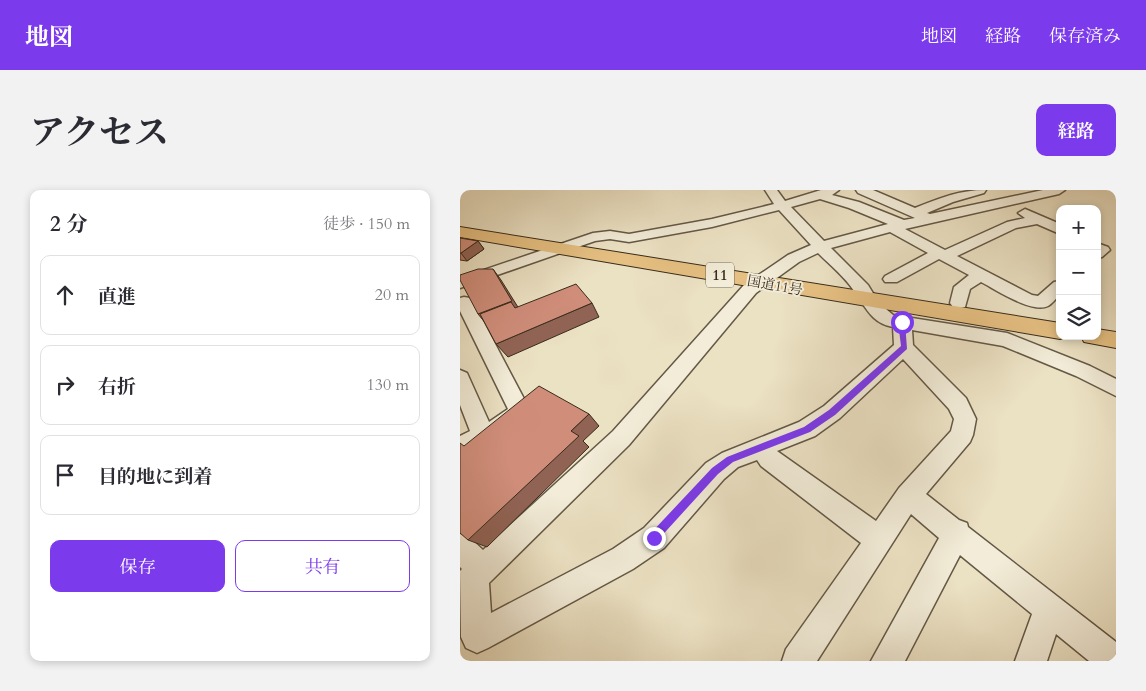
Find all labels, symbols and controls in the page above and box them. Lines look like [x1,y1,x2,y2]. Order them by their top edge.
text: 地図 [25,21,73,54]
text: 地図 [921,24,957,49]
text: 経路 [985,24,1021,49]
text: 保存済み [1049,24,1121,49]
button: 経路 [1036,104,1116,156]
text: アクセス [30,109,169,157]
map controls [1056,205,1101,340]
button: + [1056,205,1101,250]
text: 2 分 [50,210,87,239]
text: 徒歩 · 150 m [323,213,410,235]
button: − [1056,250,1101,295]
road number: 11 [706,262,734,288]
street label: 国道11号 [746,271,804,300]
icon: ahead [51,281,79,309]
text: 直進 [98,284,136,310]
text: 20 m [375,284,409,306]
button: layers [1056,295,1101,340]
route start [891,311,914,334]
icon: right [51,371,79,399]
text: 右折 [98,374,136,400]
text: 130 m [367,374,409,396]
icon: arrive [51,461,79,489]
text: 目的地に到着 [98,464,212,490]
route end [643,527,666,550]
button: 保存 [50,540,225,592]
button: 共有 [235,540,410,592]

